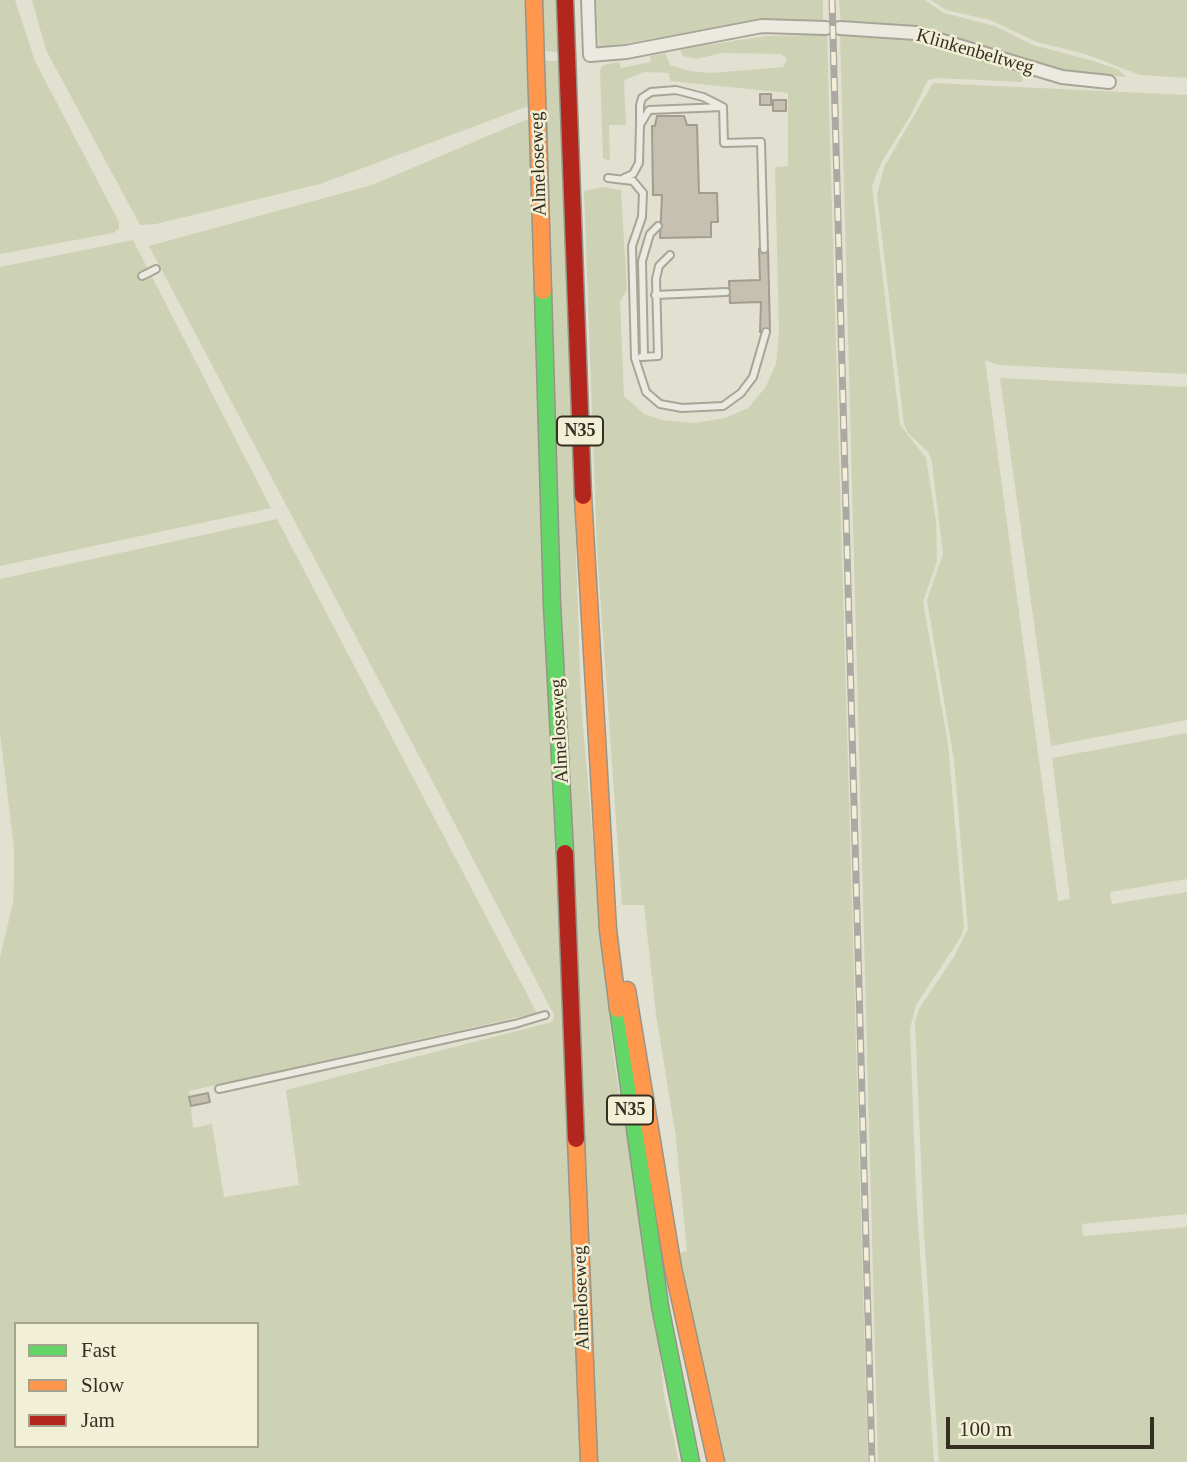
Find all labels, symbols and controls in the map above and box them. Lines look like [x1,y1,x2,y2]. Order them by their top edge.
street label: Klinkenbeltweg [914,24,1036,80]
street label: Almeloseweg [526,111,552,217]
road number: N35 [557,416,603,446]
street label: Almeloseweg [546,678,574,784]
road number: N35 [607,1096,653,1125]
street label: Almeloseweg [569,1245,595,1351]
legend [14,1322,259,1448]
text: Fast [81,1338,116,1362]
text: Slow [81,1373,124,1397]
scale bar [949,1402,1157,1446]
text: Jam [81,1408,115,1432]
text: 100 m [959,1417,1012,1441]

